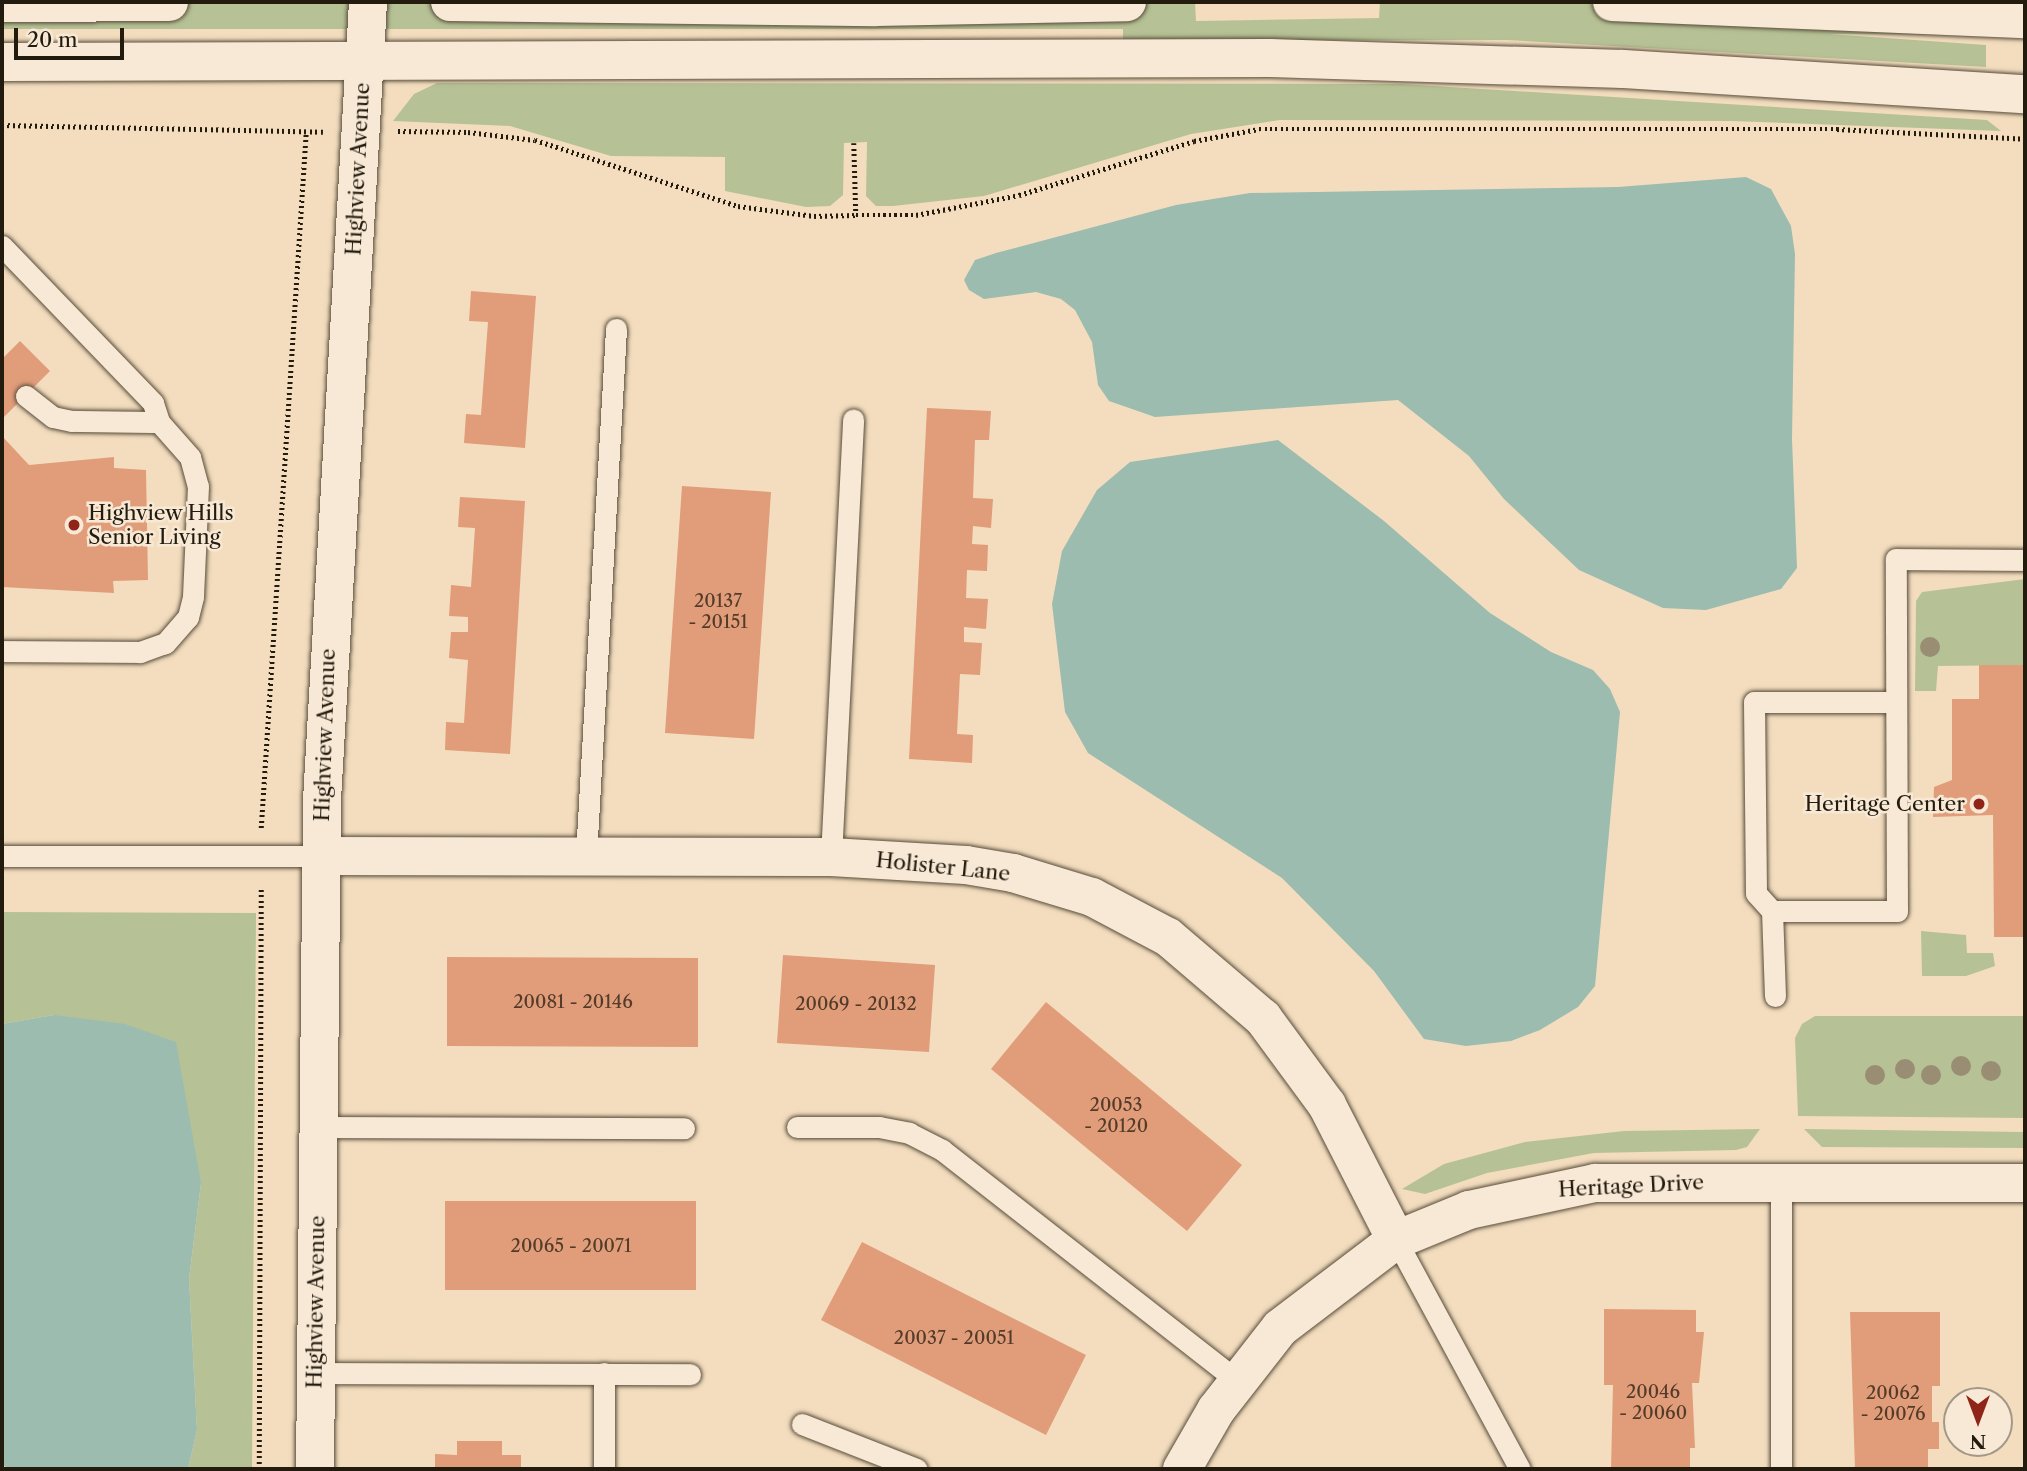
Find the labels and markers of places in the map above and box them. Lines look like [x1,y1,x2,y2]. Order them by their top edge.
place label: Highview Hills Senior Living [88,500,234,550]
marker: Highview Hills Senior Living [66,517,82,533]
place label: Heritage Center [1805,791,1965,817]
marker: Heritage Center [1971,796,1987,812]

